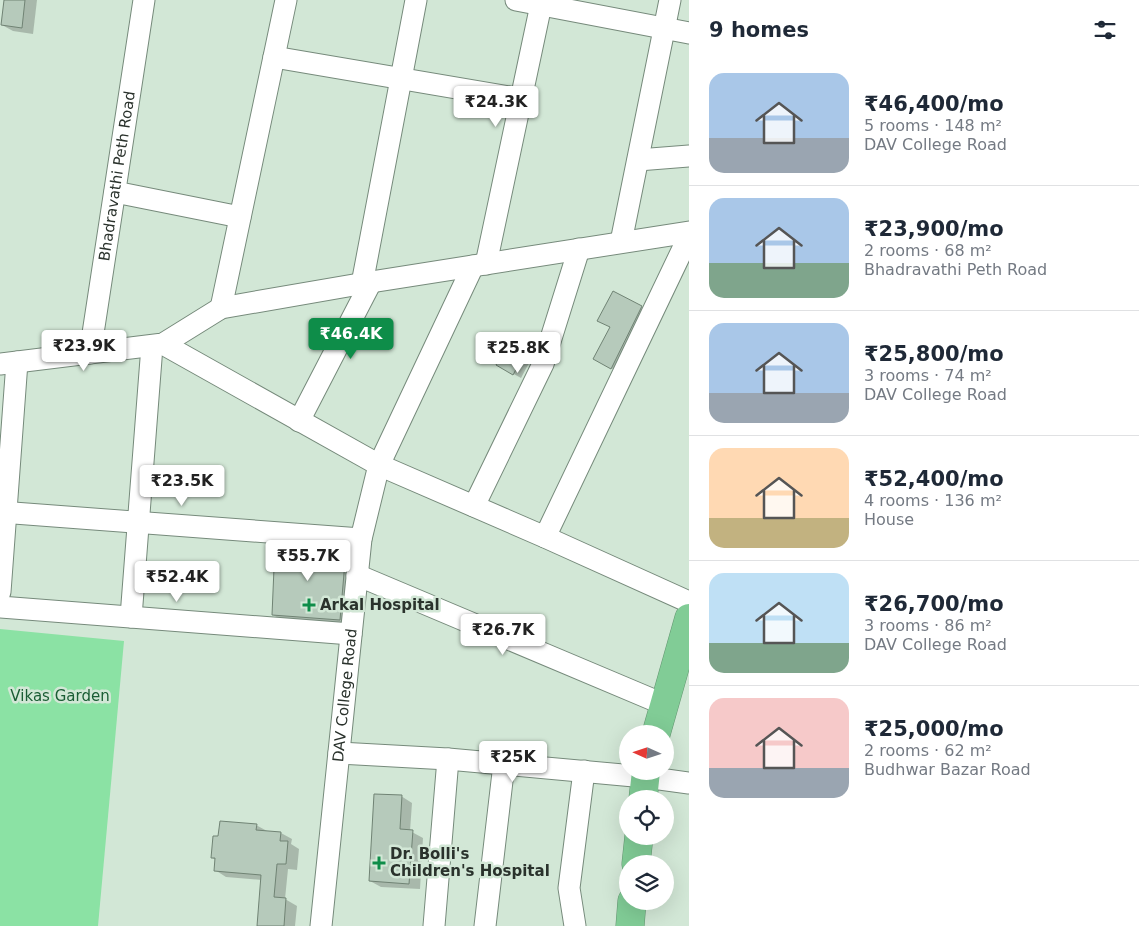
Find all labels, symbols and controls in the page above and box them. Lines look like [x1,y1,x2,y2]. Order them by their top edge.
icon: filters [1091,16,1119,44]
text: 9 homes [709,18,809,42]
pin: ₹24.3K [455,86,537,128]
street label: Bhadravathi Peth Road [95,90,139,262]
text: ₹24.3K [464,92,528,111]
text: ₹46,400/mo [864,92,1004,116]
icon: home [749,93,809,153]
text: 5 rooms · 148 m² [864,116,1002,135]
text: DAV College Road [864,135,1007,154]
text: ₹23,900/mo [864,217,1004,241]
icon: home [749,218,809,278]
text: 2 rooms · 68 m² [864,241,992,260]
text: Bhadravathi Peth Road [864,260,1047,279]
pin: ₹46.4K [310,318,392,360]
text: ₹46.4K [319,324,383,343]
pin: ₹23.9K [43,330,125,372]
pin: ₹25.8K [477,332,559,374]
text: ₹23.9K [52,336,116,355]
text: ₹25.8K [486,338,550,357]
text: ₹25,800/mo [864,342,1004,366]
icon: home [749,343,809,403]
text: 3 rooms · 74 m² [864,366,992,385]
text: DAV College Road [864,385,1007,404]
pin: ₹23.5K [141,464,223,507]
text: ₹52,400/mo [864,467,1004,491]
icon: home [749,468,809,528]
text: ₹23.5K [150,471,214,490]
text: 4 rooms · 136 m² [864,491,1002,510]
text: House [864,510,914,529]
pin: ₹55.7K [267,540,349,582]
text: ₹55.7K [276,546,340,565]
pin: ₹52.4K [136,560,218,603]
text: ₹52.4K [145,567,209,586]
text: ₹26,700/mo [864,592,1004,616]
icon: home [749,593,809,653]
place label: Arkal Hospital [320,596,440,614]
marker: Arkal Hospital [302,598,316,612]
pin: ₹26.7K [462,614,544,656]
text: 3 rooms · 86 m² [864,616,992,635]
text: ₹26.7K [471,620,535,639]
street label: DAV College Road [329,628,361,763]
text: DAV College Road [864,635,1007,654]
park label: Vikas Garden [10,687,110,705]
text: ₹25,000/mo [864,717,1004,741]
icon: home [749,718,809,778]
north arrow [619,725,674,780]
map controls [619,725,674,910]
pin: ₹25K [483,740,543,783]
text: 2 rooms · 62 m² [864,741,992,760]
text: ₹25K [490,747,536,766]
text: Budhwar Bazar Road [864,760,1031,779]
button: locate [619,790,674,845]
place label: Dr. Bolli's Children's Hospital [390,845,550,880]
button: layers [619,855,674,910]
marker: Dr. Bolli's Children's Hospital [372,856,386,870]

